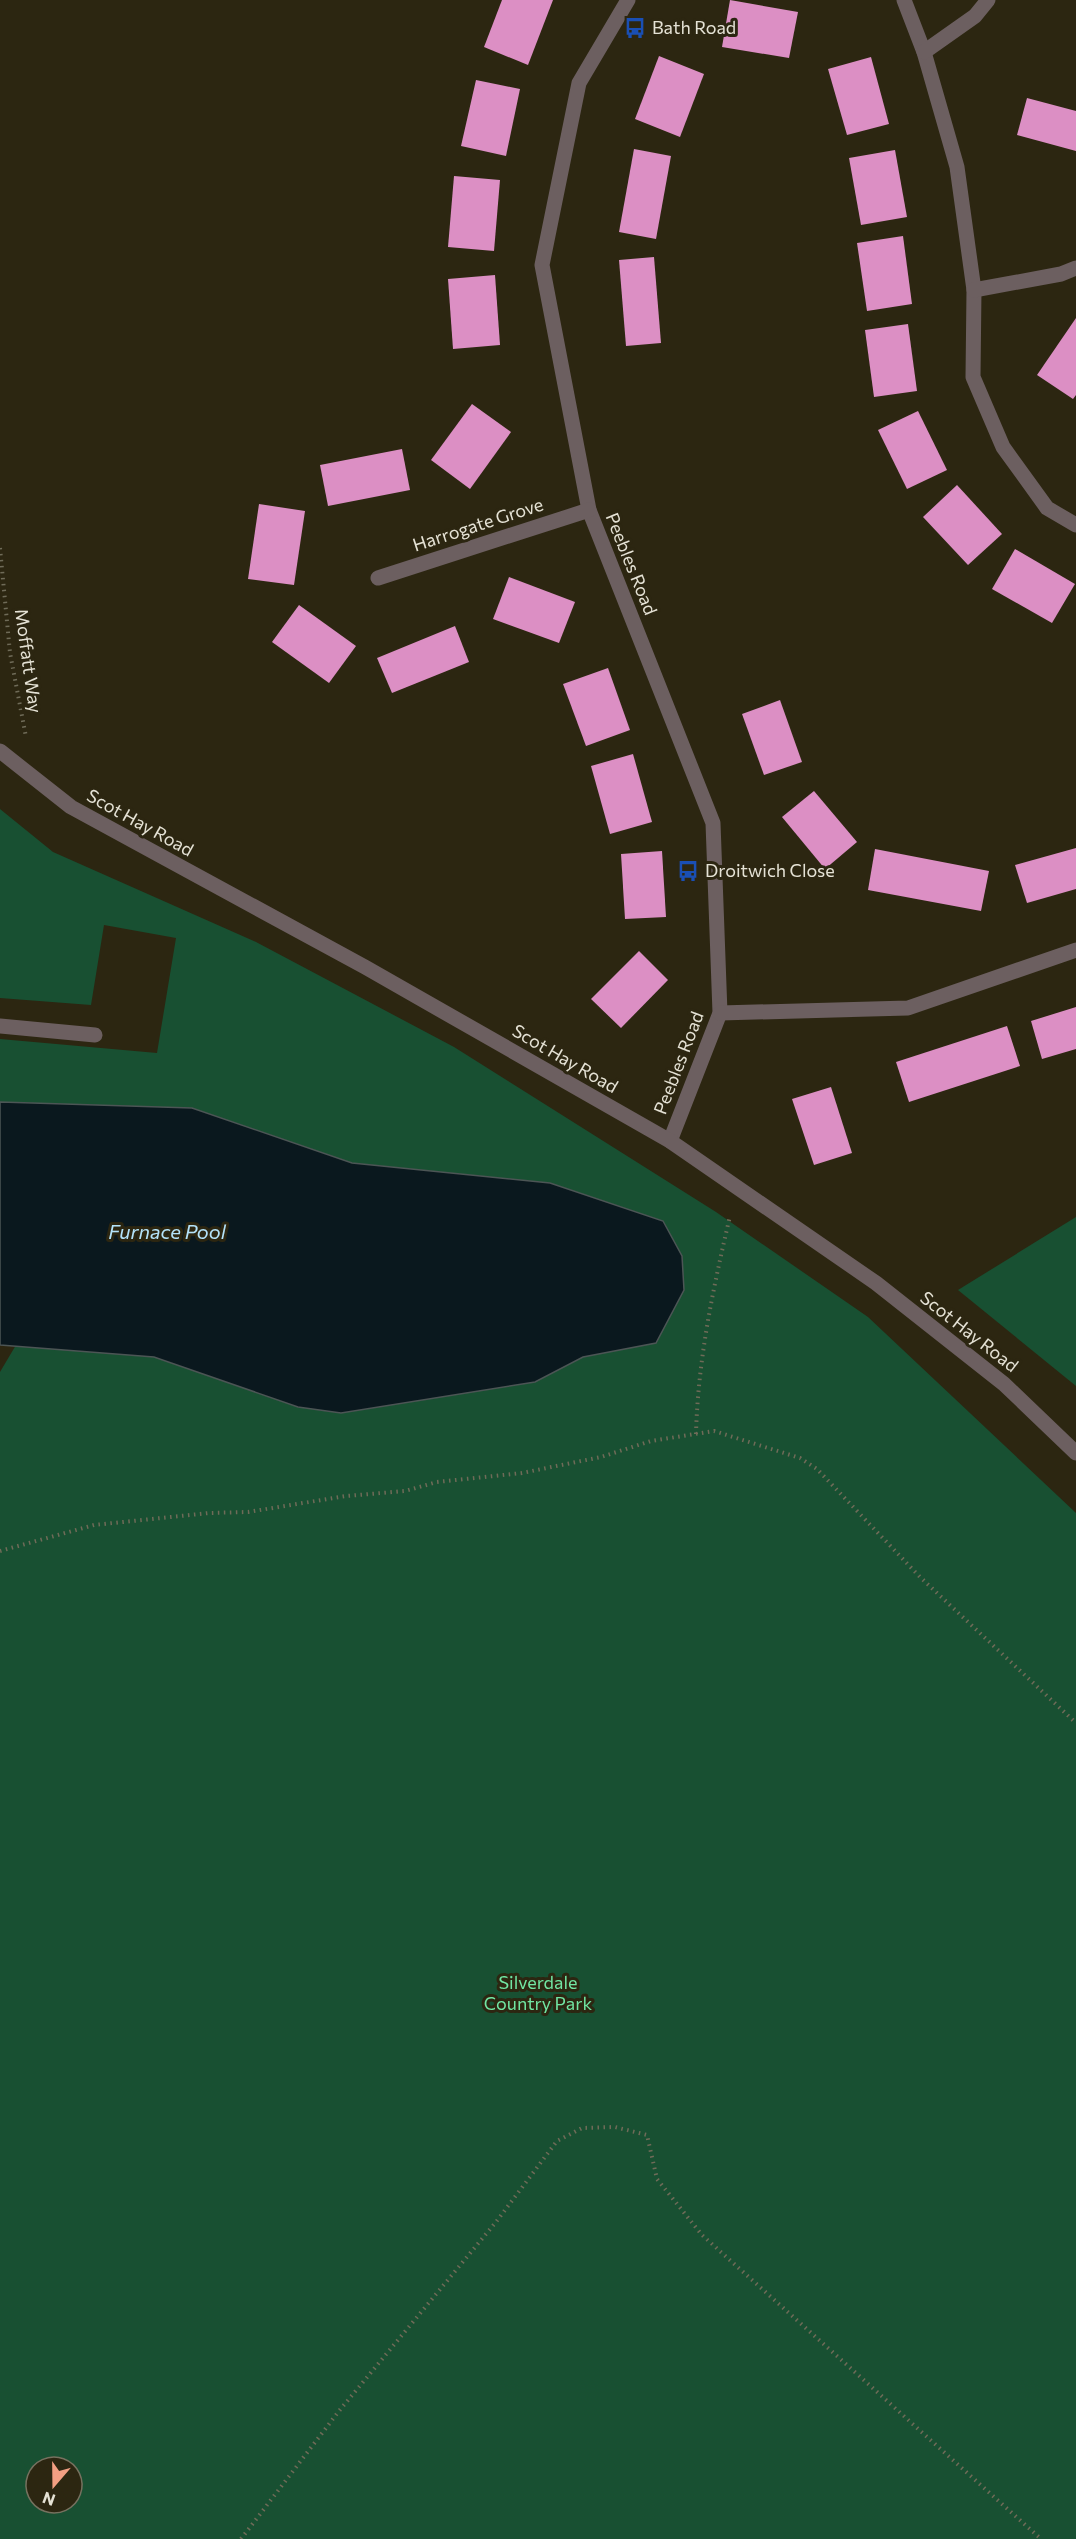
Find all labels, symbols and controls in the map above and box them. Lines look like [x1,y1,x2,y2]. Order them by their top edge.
bus stop icon: Bath Road [623,16,647,40]
place label: Bath Road [652,16,736,38]
street label: Harrogate Grove [410,493,546,556]
street label: Peebles Road [601,509,662,618]
street label: Moffatt Way [11,607,47,714]
street label: Scot Hay Road [83,784,198,860]
bus stop icon: Droitwich Close [676,859,700,883]
place label: Droitwich Close [705,859,835,881]
street label: Peebles Road [648,1008,708,1117]
street label: Scot Hay Road [509,1019,622,1097]
water label: Furnace Pool [108,1219,227,1243]
street label: Scot Hay Road [916,1286,1023,1376]
park label: Silverdale Country Park [484,1971,592,2014]
north arrow [24,2455,84,2515]
text: N [40,2489,58,2511]

